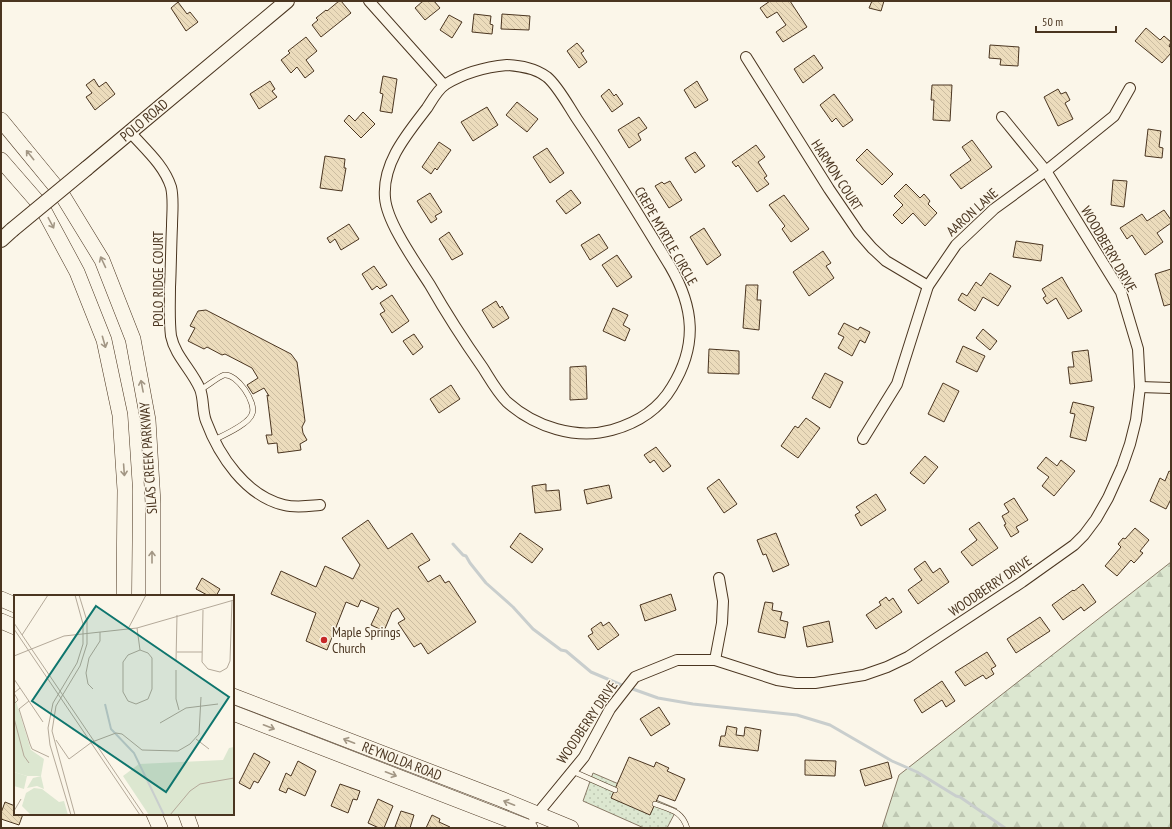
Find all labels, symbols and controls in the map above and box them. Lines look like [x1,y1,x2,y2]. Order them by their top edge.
scale bar [1036,8,1116,34]
text: 50 m [1042,14,1063,29]
street label: POLO ROAD [116,95,172,145]
street label: HARMON COURT [807,136,867,215]
one-way arrow [26,149,34,160]
street label: CREPE MYRTLE CIRCLE [630,183,702,289]
street label: AARON LANE [942,184,1002,240]
street label: WOODBERRY DRIVE [1077,203,1141,295]
one-way arrow [48,217,55,229]
street label: POLO RIDGE COURT [149,230,167,327]
one-way arrow [99,257,106,269]
one-way arrow [101,335,108,348]
one-way arrow [137,380,145,393]
street label: SILAS CREEK PARKWAY [135,401,161,515]
one-way arrow [120,463,127,476]
one-way arrow [148,551,156,564]
street label: WOODBERRY DRIVE [945,552,1035,620]
inset map [14,595,234,815]
place label: Maple Springs Church [332,623,401,657]
marker: Maple Springs Church [319,635,329,645]
street label: WOODBERRY DRIVE [553,677,621,767]
one-way arrow [263,724,275,732]
one-way arrow [343,736,355,744]
street label: REYNOLDA ROAD [360,738,444,784]
one-way arrow [384,771,396,779]
one-way arrow [504,798,516,806]

